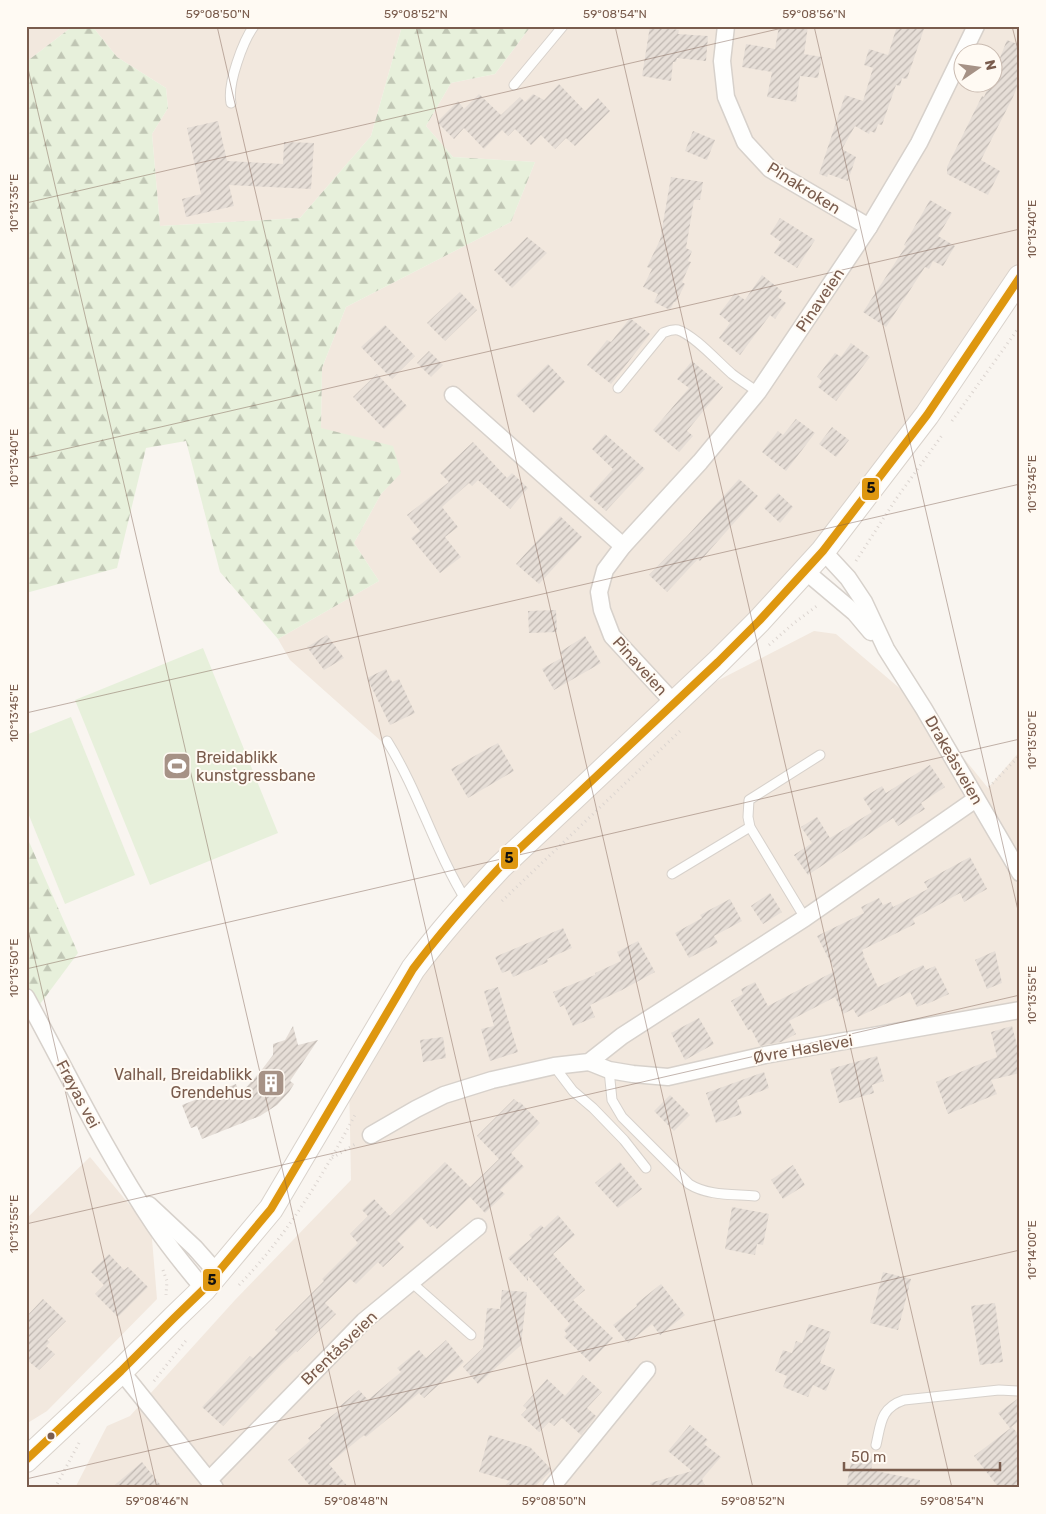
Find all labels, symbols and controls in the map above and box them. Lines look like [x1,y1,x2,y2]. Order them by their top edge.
text: 59°08'50"N [186,7,250,21]
text: 59°08'52"N [384,7,448,21]
text: 59°08'54"N [583,7,647,21]
text: 59°08'56"N [782,7,846,21]
north arrow [954,42,1004,92]
text: N [981,58,1000,72]
street label: Pinakroken [764,158,844,218]
text: 10°13'35"E [7,174,21,232]
text: 10°13'40"E [1025,200,1039,258]
street label: Pinaveien [792,265,848,335]
text: 10°13'40"E [7,429,21,487]
text: 10°13'45"E [1025,455,1039,513]
line badge: 5 [861,477,880,501]
text: 5 [866,480,876,497]
street label: Pinaveien [609,633,671,699]
text: 10°13'45"E [7,684,21,742]
text: 10°13'50"E [1025,711,1039,769]
street label: Drakeåsveien [921,712,987,808]
place label: Breidablikk kunstgressbane [196,748,316,785]
sports icon: Breidablikk kunstgressbane [162,751,192,781]
line badge: 5 [500,846,519,870]
text: 5 [504,850,514,867]
text: 10°13'50"E [7,939,21,997]
text: 10°13'55"E [1025,966,1039,1024]
street label: Øvre Haslevei [752,1031,854,1067]
street label: Frøyas vei [52,1057,104,1131]
place label: Valhall, Breidablikk Grendehus [114,1065,253,1102]
building icon: Valhall, Breidablikk Grendehus [256,1068,286,1098]
text: 10°13'55"E [7,1195,21,1253]
text: 10°14'00"E [1025,1220,1039,1280]
line badge: 5 [202,1268,221,1292]
text: 5 [207,1272,217,1289]
street label: Brentåsveien [297,1307,381,1389]
unlabelled marker [46,1431,56,1441]
scale bar [844,1439,1000,1471]
text: 50 m [851,1448,886,1466]
text: 59°08'46"N [125,1494,189,1508]
text: 59°08'48"N [324,1494,388,1508]
text: 59°08'50"N [522,1494,586,1508]
text: 59°08'52"N [721,1494,785,1508]
text: 59°08'54"N [920,1494,984,1508]

